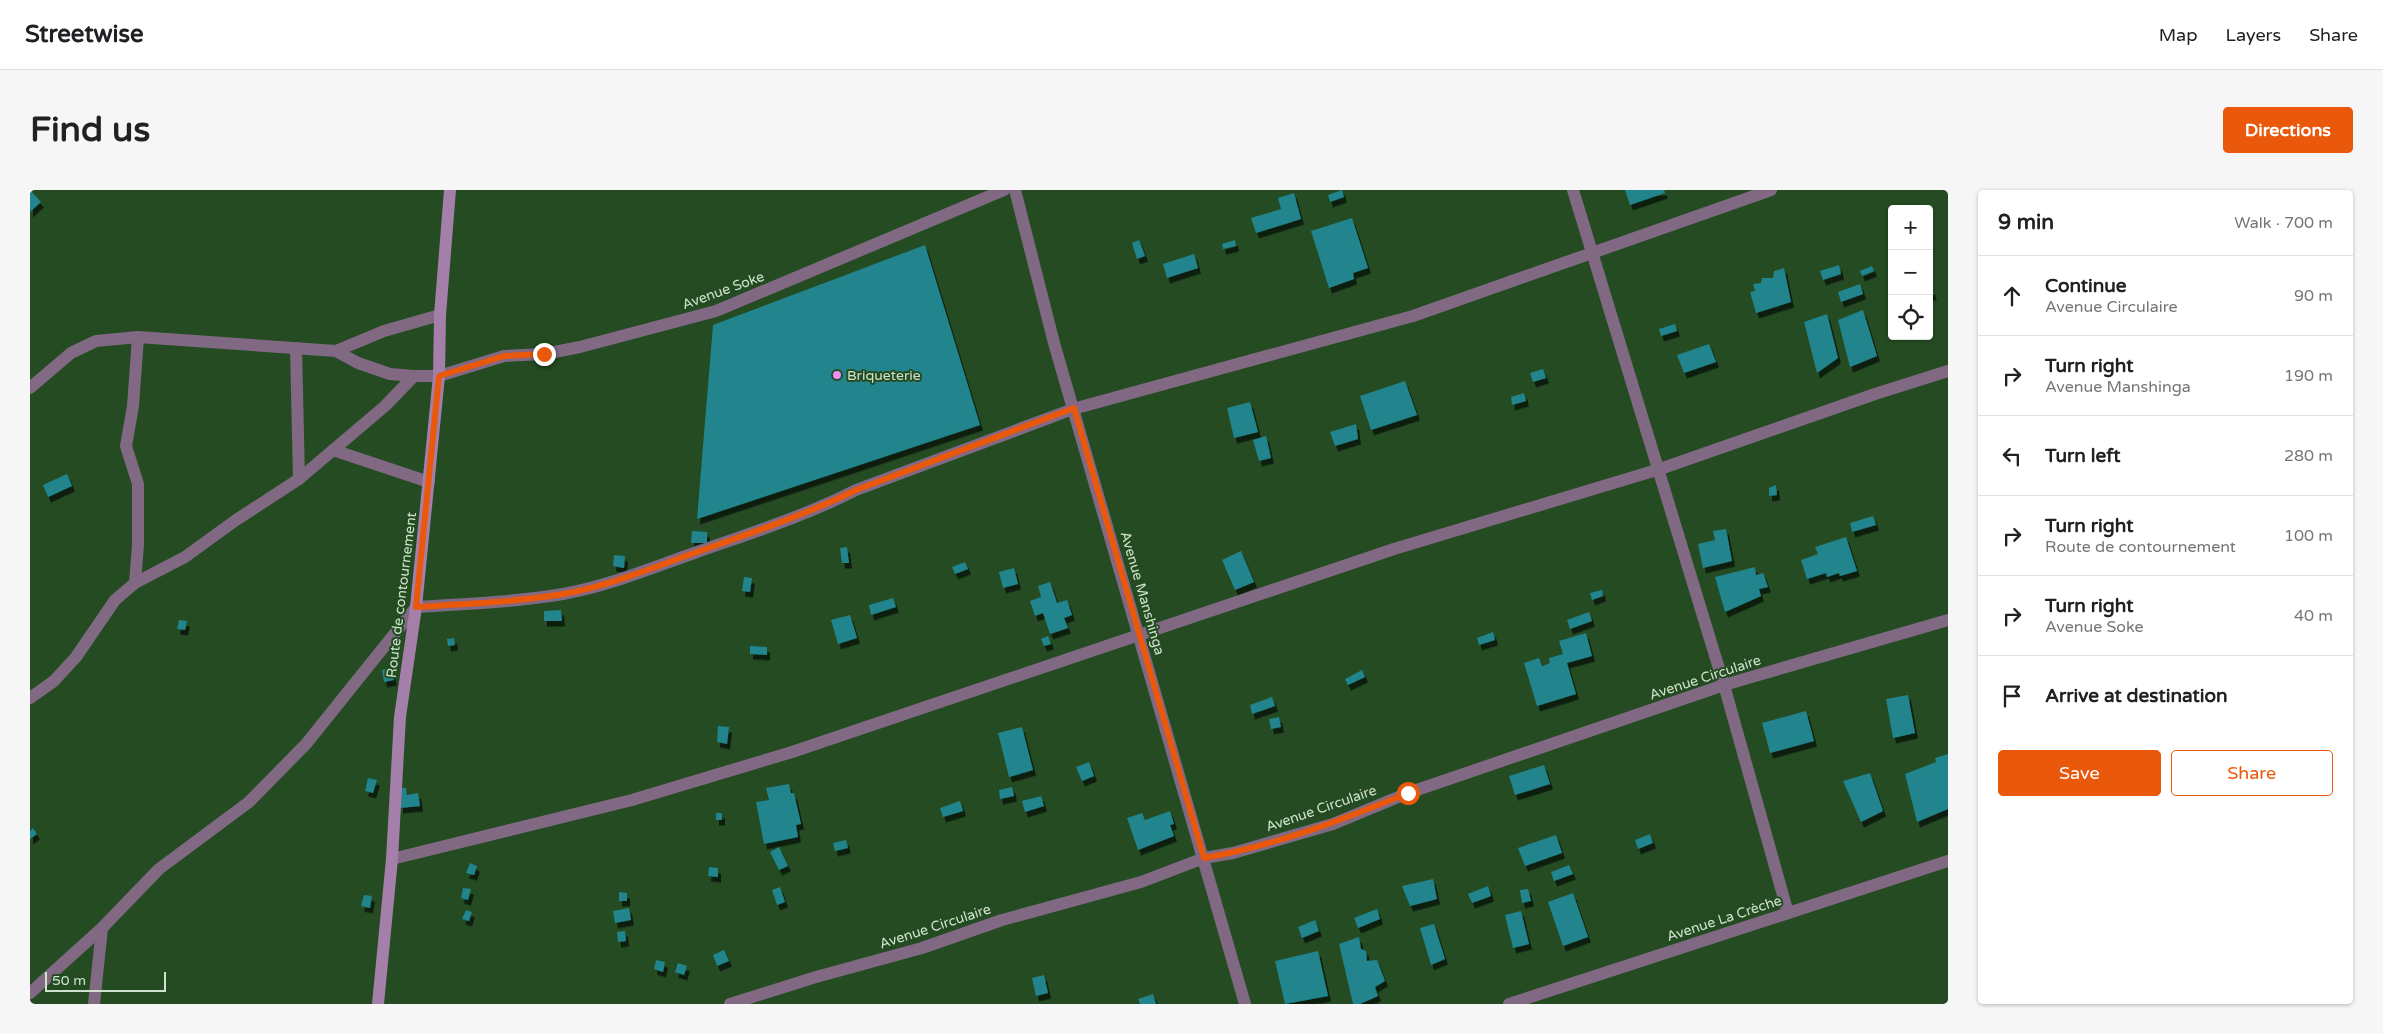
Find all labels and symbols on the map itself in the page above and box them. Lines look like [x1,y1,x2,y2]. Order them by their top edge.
street label: Avenue Soke [680,268,767,313]
route end [533,343,556,366]
place label: Briqueterie [847,367,921,384]
marker: Briqueterie [831,369,843,381]
street label: Route de contournement [383,510,420,679]
street label: Avenue Manshinga [1117,529,1168,657]
street label: Avenue Circulaire [1647,651,1763,703]
street label: Avenue Circulaire [1264,782,1379,835]
route start [1397,782,1420,805]
street label: Avenue La Crèche [1664,892,1784,945]
street label: Avenue Circulaire [877,900,993,952]
scale bar [45,969,166,992]

